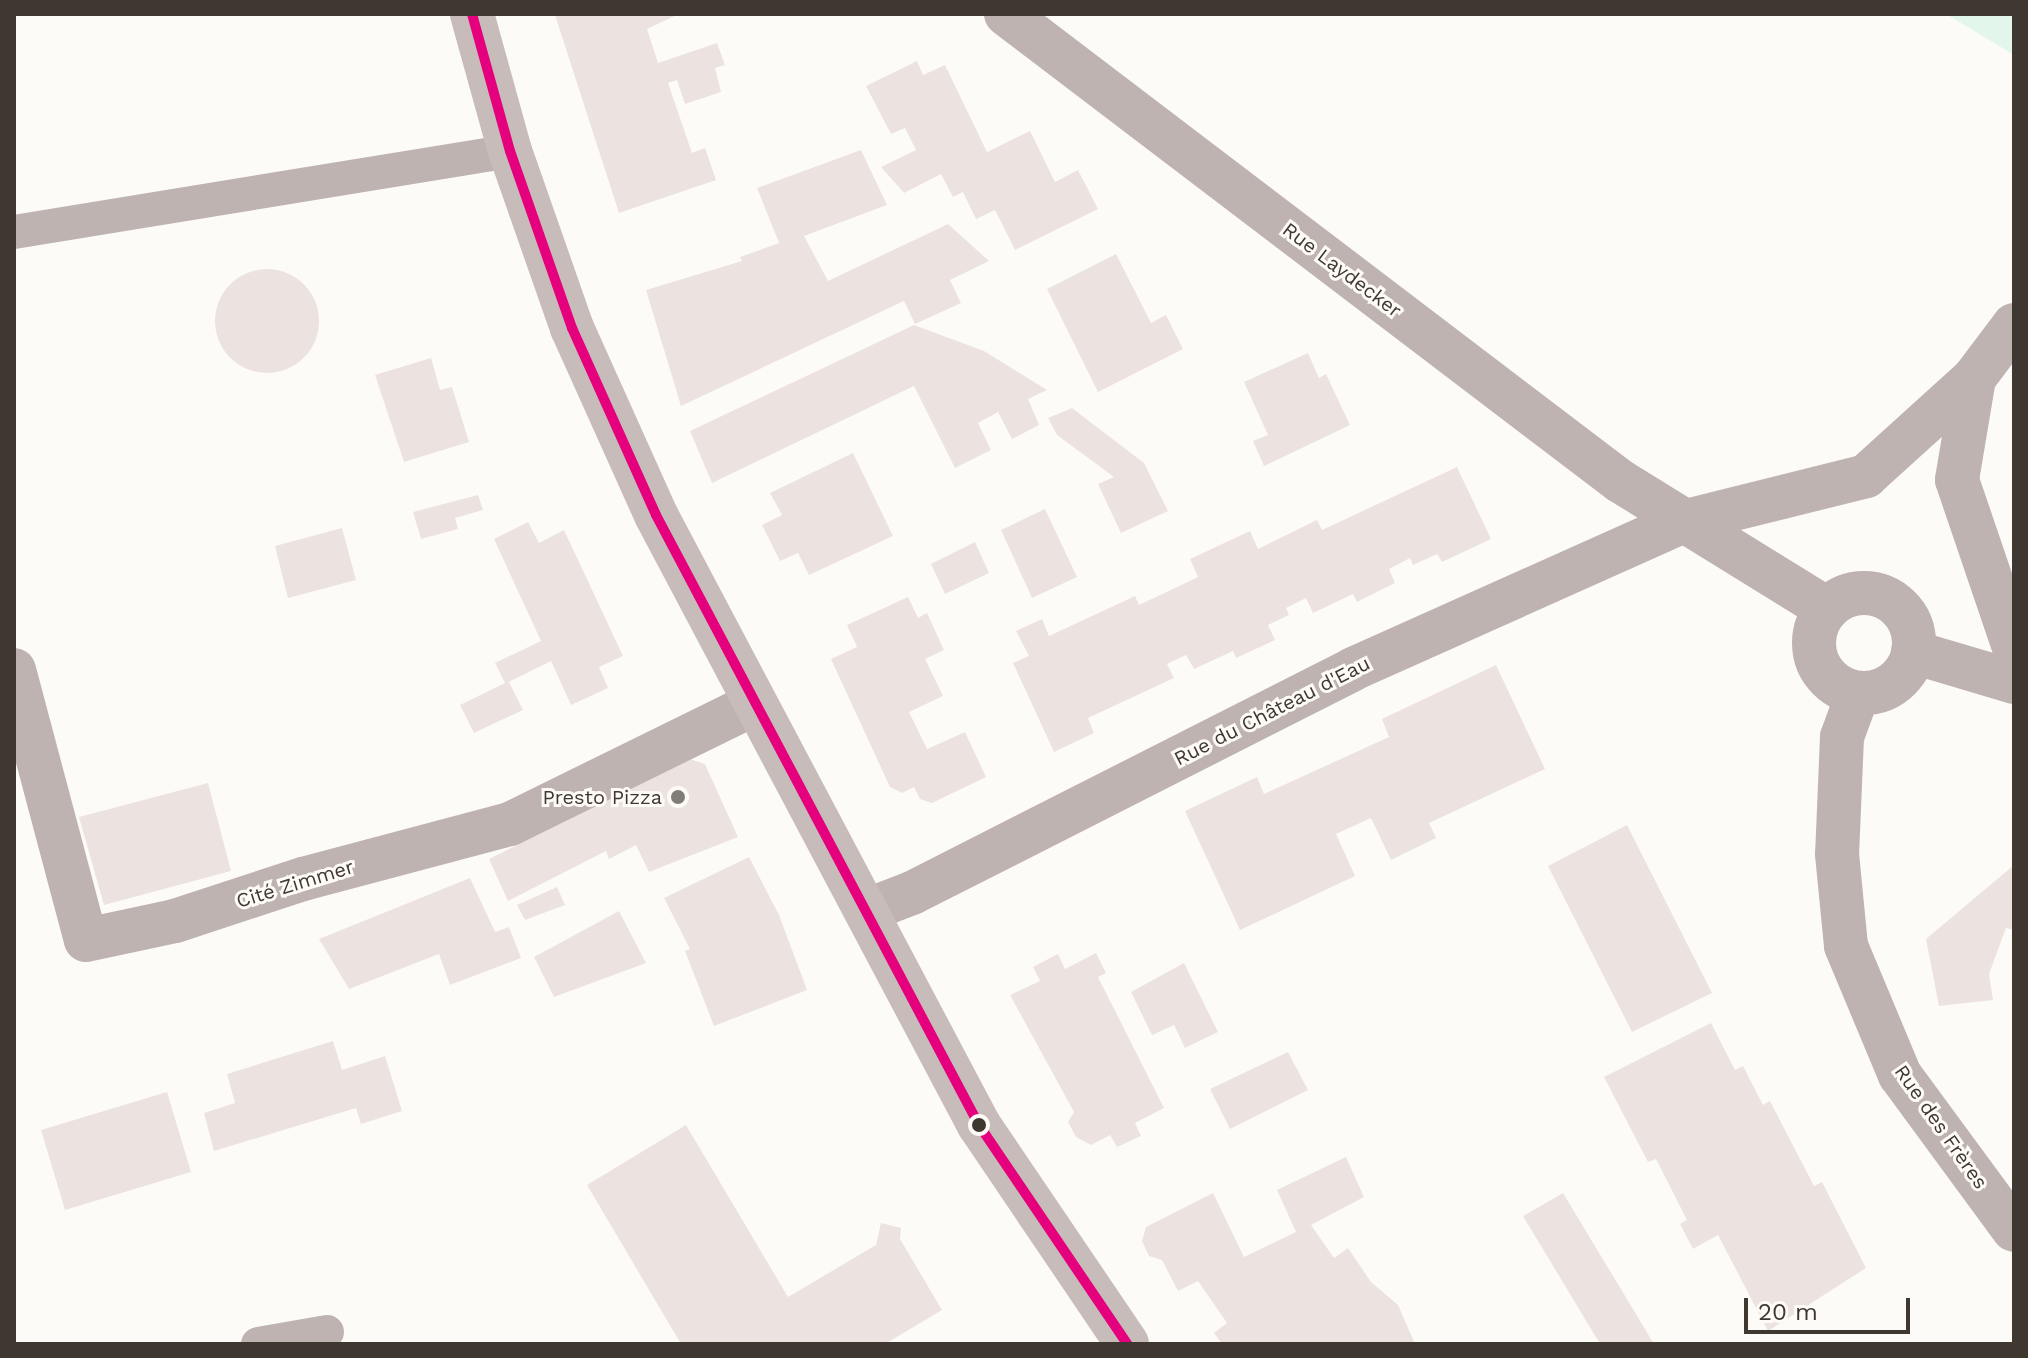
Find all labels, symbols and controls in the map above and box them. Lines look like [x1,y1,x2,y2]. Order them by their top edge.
street label: Rue Laydecker [1278,217,1406,323]
street label: Rue du Château d'Eau [1170,651,1374,771]
place label: Presto Pizza [542,785,662,809]
marker: Presto Pizza [669,788,687,806]
street label: Cité Zimmer [233,855,357,913]
street label: Rue des Frères [1889,1060,1993,1194]
unlabelled marker [971,1117,987,1133]
scale bar [1748,1282,1914,1332]
text: 20 m [1758,1298,1818,1326]

